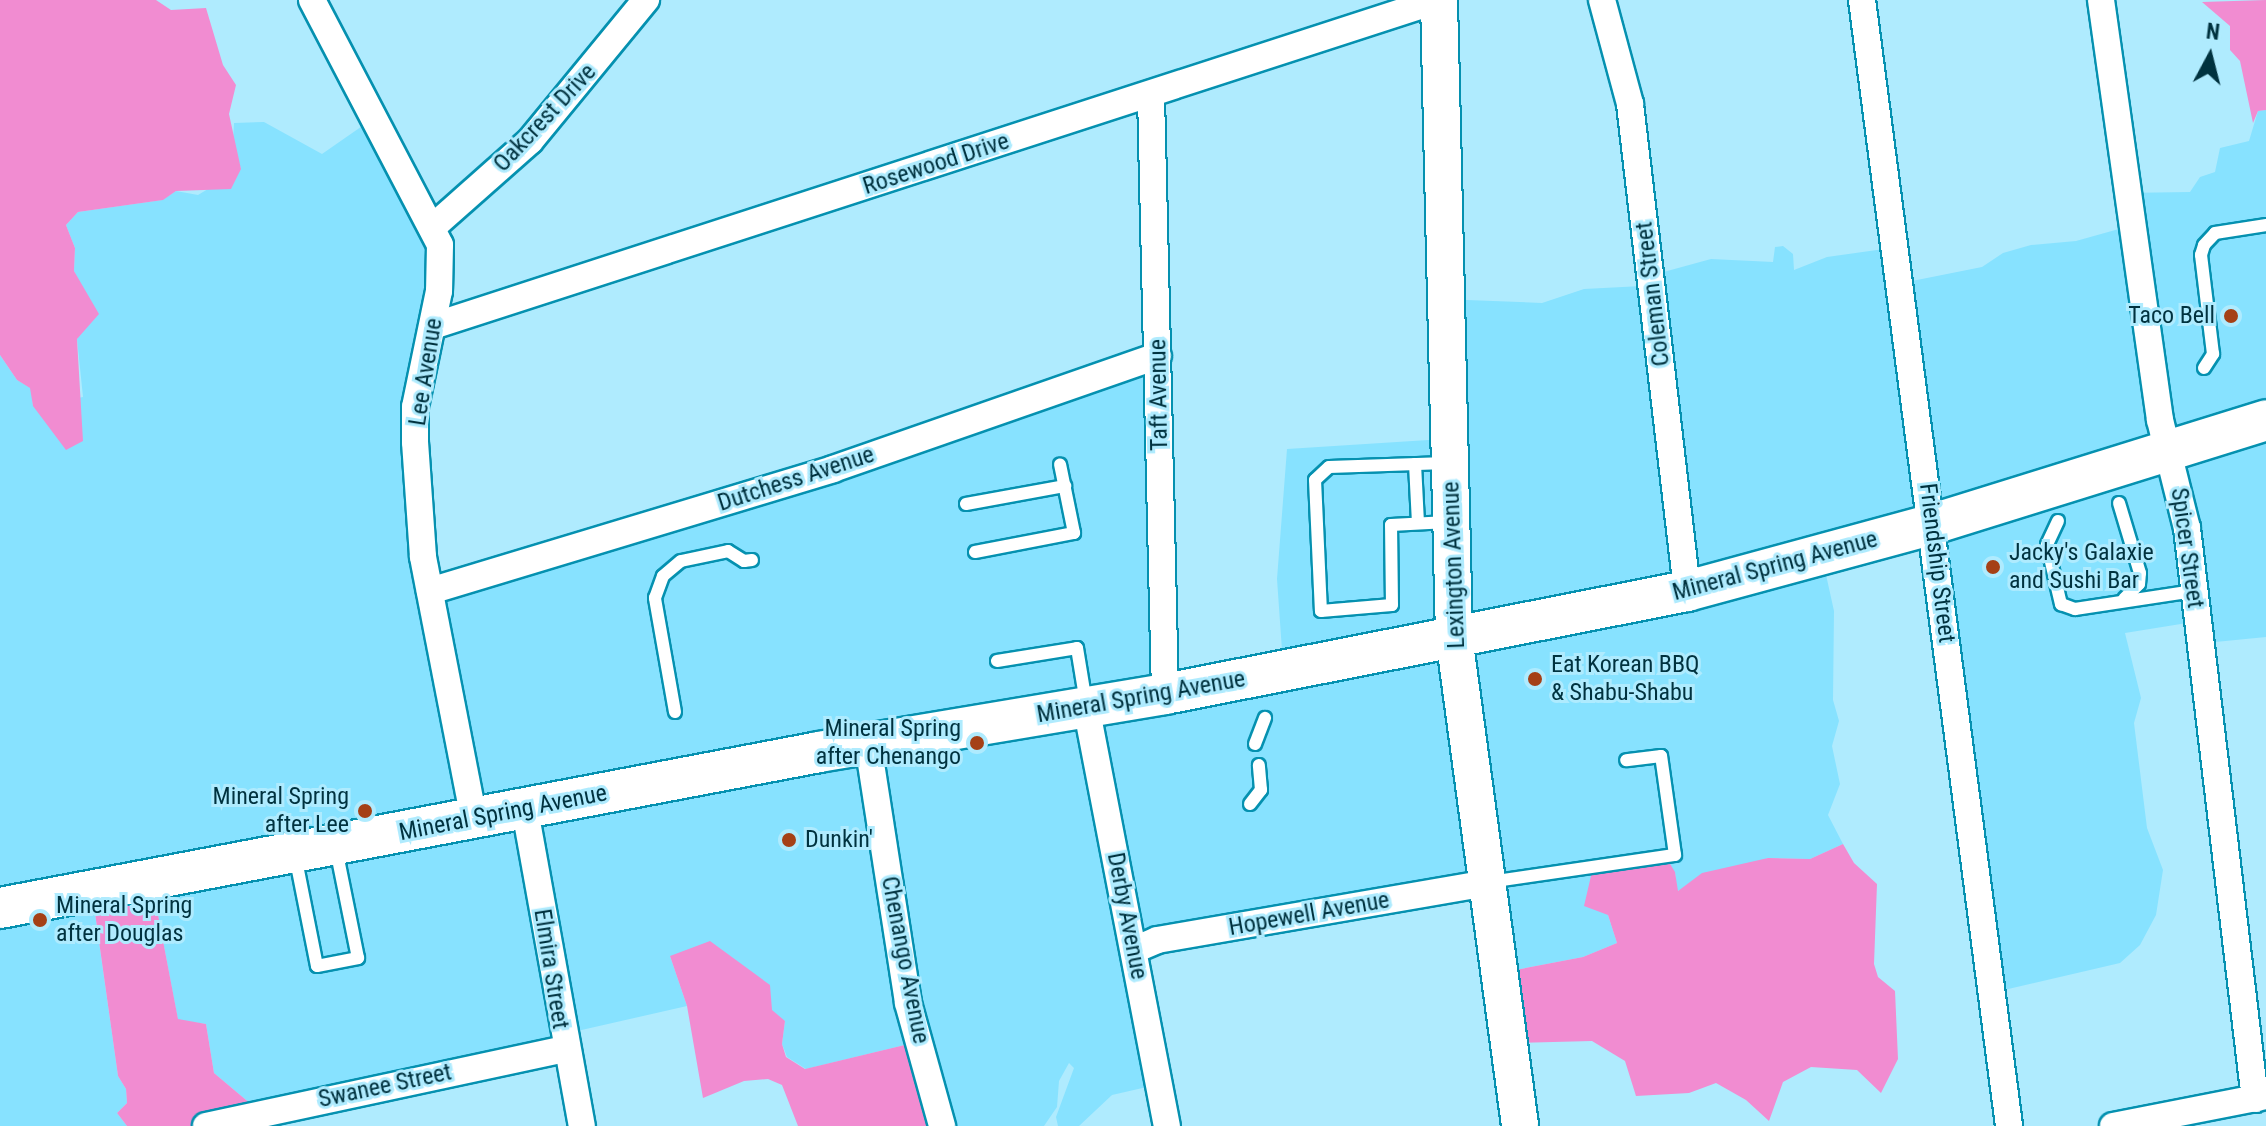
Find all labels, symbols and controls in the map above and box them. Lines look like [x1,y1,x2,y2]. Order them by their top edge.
north arrow [2170,16,2250,96]
text: N [2205,18,2221,45]
street label: Oakcrest Drive [488,58,602,178]
street label: Rosewood Drive [859,127,1013,201]
street label: Coleman Street [1630,220,1676,368]
place label: Taco Bell [2128,302,2215,330]
marker: Taco Bell [2222,307,2240,325]
street label: Lee Avenue [403,316,449,428]
street label: Taft Avenue [1144,339,1174,451]
street label: Dutchess Avenue [714,440,878,518]
street label: Lexington Avenue [1437,481,1471,649]
street label: Friendship Street [1913,482,1961,644]
street label: Spicer Street [2164,486,2210,610]
street label: Mineral Spring Avenue [1669,525,1881,607]
place label: Jacky's Galaxie and Sushi Bar [2009,539,2154,595]
marker: Jacky's Galaxie and Sushi Bar [1984,558,2002,576]
place label: Eat Korean BBQ & Shabu-Shabu [1551,651,1699,707]
street label: Mineral Spring Avenue [1035,664,1247,730]
marker: Eat Korean BBQ & Shabu-Shabu [1526,670,1544,688]
place label: Mineral Spring after Chenango [816,715,961,771]
marker: Mineral Spring after Chenango [968,734,986,752]
street label: Mineral Spring Avenue [397,779,609,847]
place label: Mineral Spring after Lee [213,783,349,839]
marker: Mineral Spring after Lee [356,802,374,820]
place label: Dunkin' [805,826,873,854]
marker: Dunkin' [780,831,798,849]
street label: Derby Avenue [1101,850,1153,982]
street label: Chenango Avenue [875,874,935,1046]
street label: Hopewell Avenue [1226,886,1392,942]
place label: Mineral Spring after Douglas [56,892,192,948]
street label: Elmira Street [527,907,575,1031]
marker: Mineral Spring after Douglas [31,911,49,929]
street label: Swanee Street [316,1058,454,1114]

